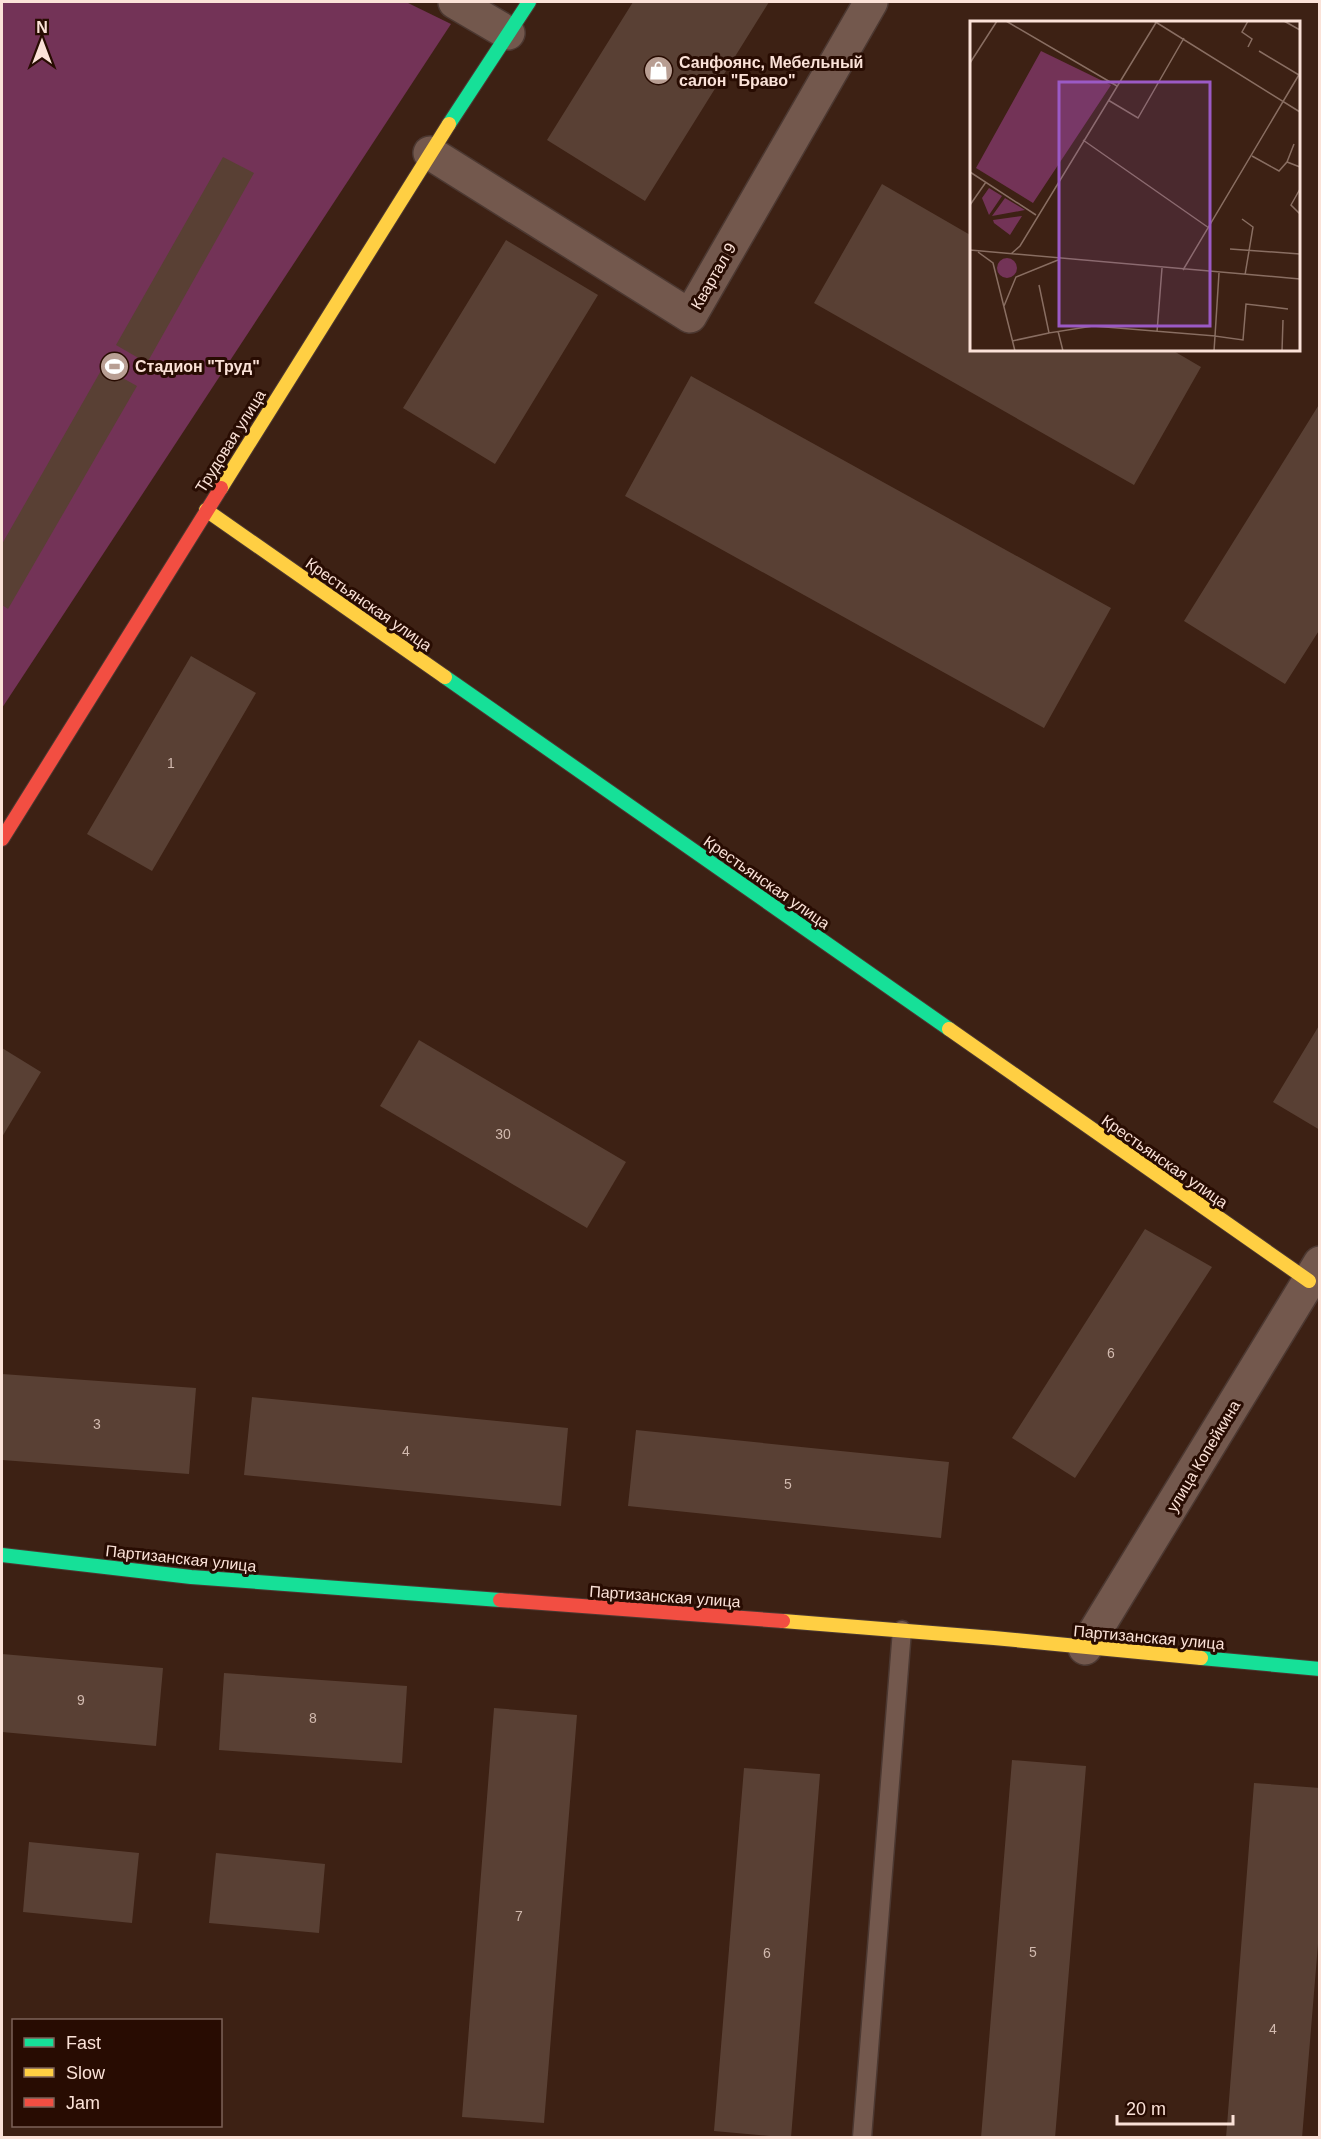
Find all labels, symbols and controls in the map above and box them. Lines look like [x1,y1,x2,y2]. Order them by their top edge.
north arrow [12,12,72,72]
text: N [36,19,48,36]
inset map [970,21,1300,351]
place label: Санфоянс, Мебельный салон "Браво" [679,54,863,89]
shop icon: Санфоянс, Мебельный салон "Браво" [642,55,674,87]
street label: Квартал 9 [688,240,739,312]
sports icon: Стадион "Труд" [98,350,130,382]
place label: Стадион "Труд" [135,358,260,375]
street label: Трудовая улица [192,387,269,496]
street label: Крестьянская улица [303,555,435,654]
house number: 1 [167,755,175,771]
street label: Крестьянская улица [701,833,833,932]
street label: Крестьянская улица [1099,1112,1231,1211]
house number: 30 [495,1126,511,1142]
house number: 6 [1107,1345,1115,1361]
street label: улица Копейкина [1163,1397,1243,1515]
house number: 3 [93,1416,101,1432]
house number: 4 [402,1443,410,1459]
house number: 5 [784,1476,792,1492]
street label: Партизанская улица [105,1542,257,1575]
street label: Партизанская улица [589,1583,741,1610]
street label: Партизанская улица [1073,1622,1225,1653]
house number: 9 [77,1692,85,1708]
house number: 8 [309,1710,317,1726]
house number: 7 [515,1908,523,1924]
house number: 5 [1029,1944,1037,1960]
house number: 6 [763,1945,771,1961]
legend [12,2019,222,2127]
house number: 4 [1269,2021,1277,2037]
text: Fast [66,2033,101,2053]
text: Slow [66,2063,106,2083]
scale bar [1117,2088,1232,2126]
text: Jam [66,2093,100,2113]
text: 20 m [1126,2099,1166,2119]

